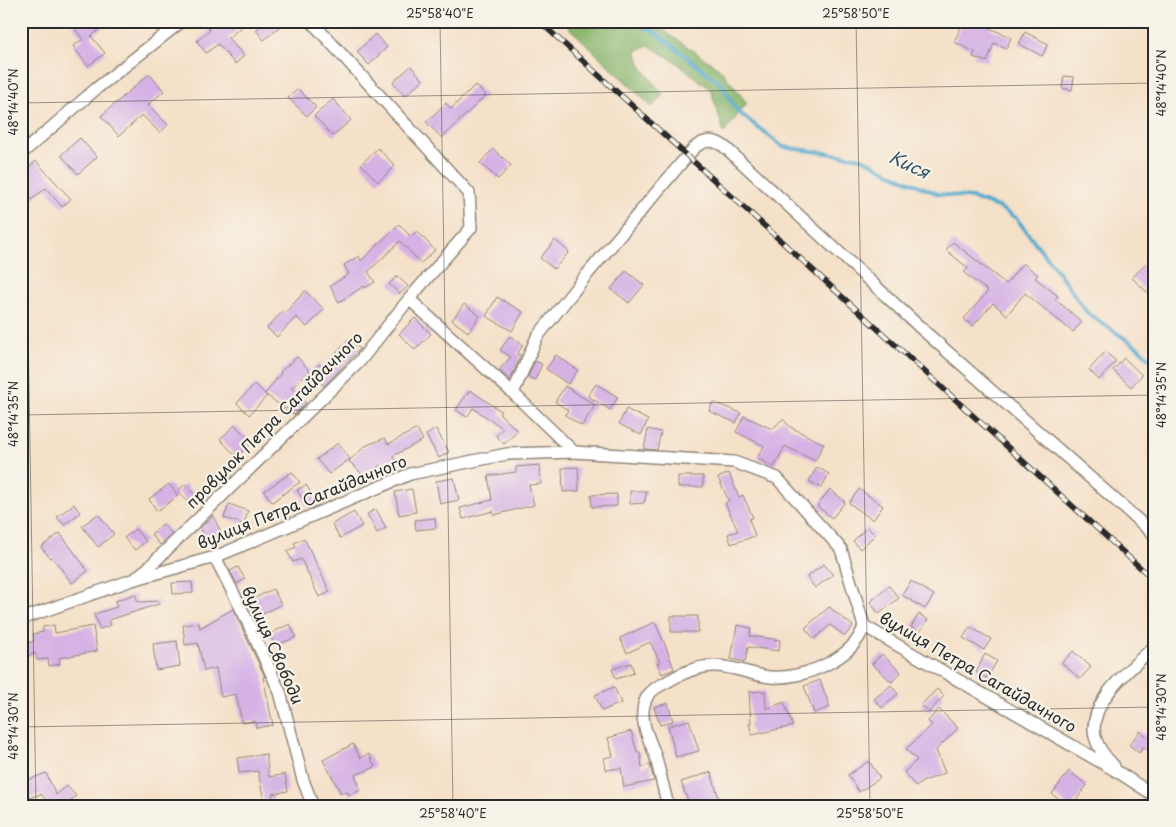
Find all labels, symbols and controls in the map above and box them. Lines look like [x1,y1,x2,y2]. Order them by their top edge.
text: 25°58'40"E [406,4,474,22]
text: 25°58'50"E [822,4,890,22]
text: 48°14'40"N [1152,49,1170,117]
text: 48°14'40"N [4,68,22,136]
water label: Кися [885,143,936,185]
street label: провулок Петра Сагайдачного [179,325,367,513]
text: 48°14'35"N [1152,362,1170,428]
text: 48°14'35"N [4,381,22,447]
street label: вулиця Петра Сагайдачного [193,448,410,554]
street label: вулиця Свободи [237,581,311,708]
street label: вулиця Петра Сагайдачного [875,605,1082,738]
text: 48°14'30"N [1152,673,1170,741]
text: 48°14'30"N [4,692,22,760]
text: 25°58'40"E [419,804,487,822]
text: 25°58'50"E [836,804,904,822]

